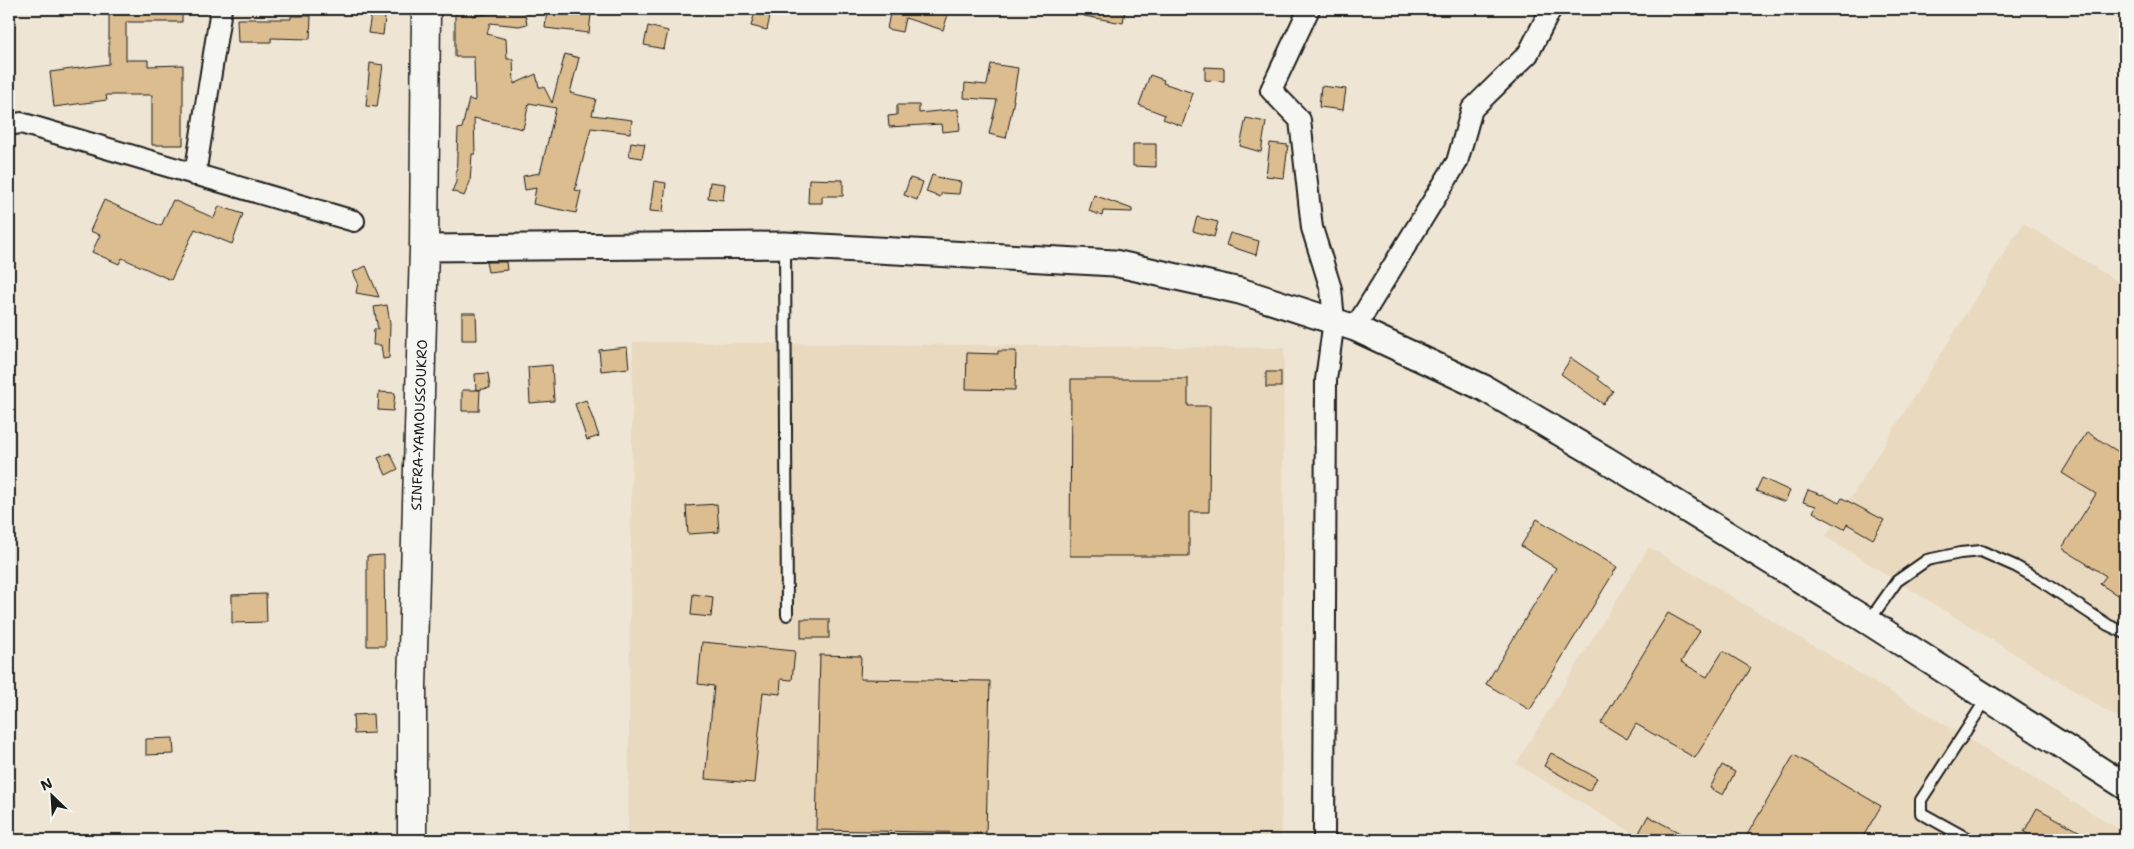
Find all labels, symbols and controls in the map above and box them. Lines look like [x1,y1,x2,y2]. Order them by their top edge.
street label: SINFRA-YAMOUSSOUKRO [407,339,431,511]
north arrow [28,772,78,822]
text: N [38,774,55,795]

